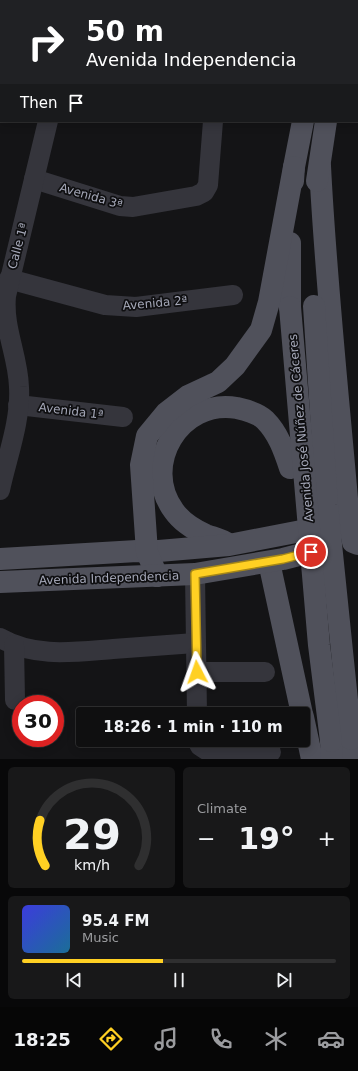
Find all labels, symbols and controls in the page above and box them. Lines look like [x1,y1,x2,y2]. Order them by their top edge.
text: 50 m [86,15,164,48]
icon: right [20,16,72,68]
text: Avenida Independencia [86,49,297,70]
icon: arrive [65,92,87,114]
text: Then [20,94,57,112]
street label: Avenida 3ª [58,180,124,212]
street label: Calle 1ª [5,222,31,270]
street label: Avenida 2ª [122,293,188,313]
street label: Avenida José Núñez de Cáceres [286,333,316,523]
street label: Avenida 1ª [38,400,104,422]
pin [294,535,328,569]
icon: arrive [300,541,322,563]
street label: Avenida Independencia [39,569,179,587]
position arrow [176,651,218,693]
speed limit sign: 30 [12,695,64,747]
text: 18:26 · 1 min · 110 m [103,718,283,736]
text: Climate [197,801,247,816]
text: 29 [63,809,120,858]
text: 19° [238,821,295,856]
text: − [197,826,215,851]
text: + [318,826,336,851]
text: km/h [73,856,110,872]
text: 95.4 FM [82,912,149,930]
text: Music [82,930,119,945]
icon: previous [63,969,85,991]
icon: pause [168,969,190,991]
icon: next [273,969,295,991]
icon: directions [97,1025,125,1053]
icon: music [152,1025,180,1053]
icon: phone [207,1025,235,1053]
icon: climate [262,1025,290,1053]
icon: car [317,1025,345,1053]
text: 18:25 [13,1029,71,1050]

